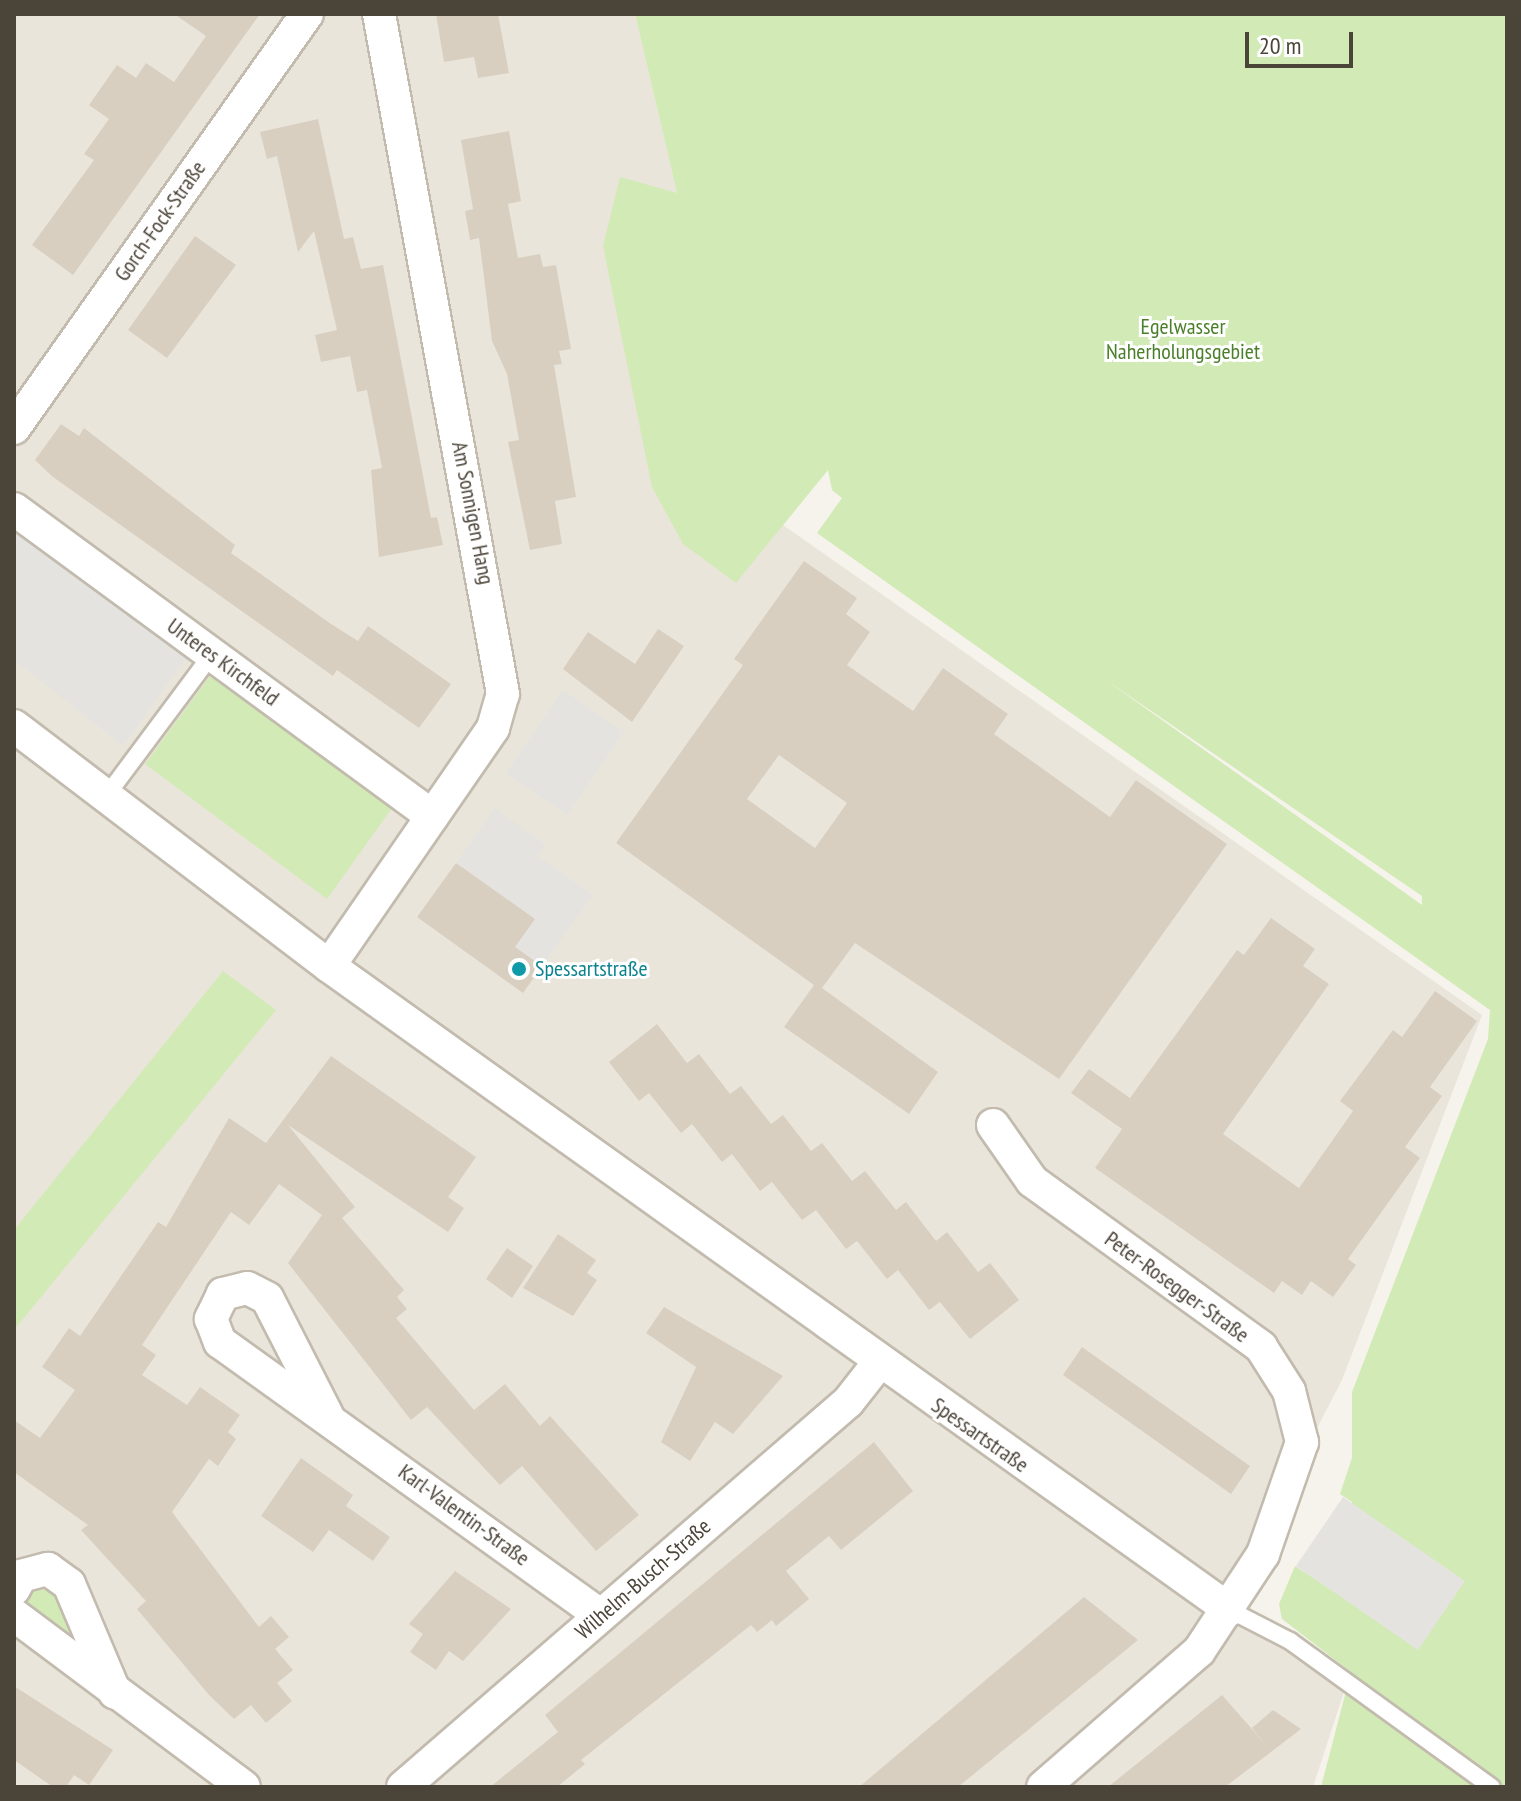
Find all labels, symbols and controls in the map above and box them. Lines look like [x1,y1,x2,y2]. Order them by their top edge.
scale bar [1249,16,1357,66]
text: 20 m [1259,30,1301,61]
street label: Gorch-Fock-Straße [109,156,211,286]
park label: Egelwasser Naherholungsgebiet [1106,313,1260,364]
street label: Am Sonnigen Hang [446,439,500,587]
street label: Unteres Kirchfeld [162,613,284,711]
place label: Spessartstraße [535,956,647,982]
marker: Spessartstraße [510,960,528,978]
street label: Peter-Rosegger-Straße [1100,1226,1254,1348]
street label: Spessartstraße [926,1392,1034,1478]
street label: Karl-Valentin-Straße [393,1459,535,1571]
street label: Wilhelm-Busch-Straße [570,1513,716,1645]

